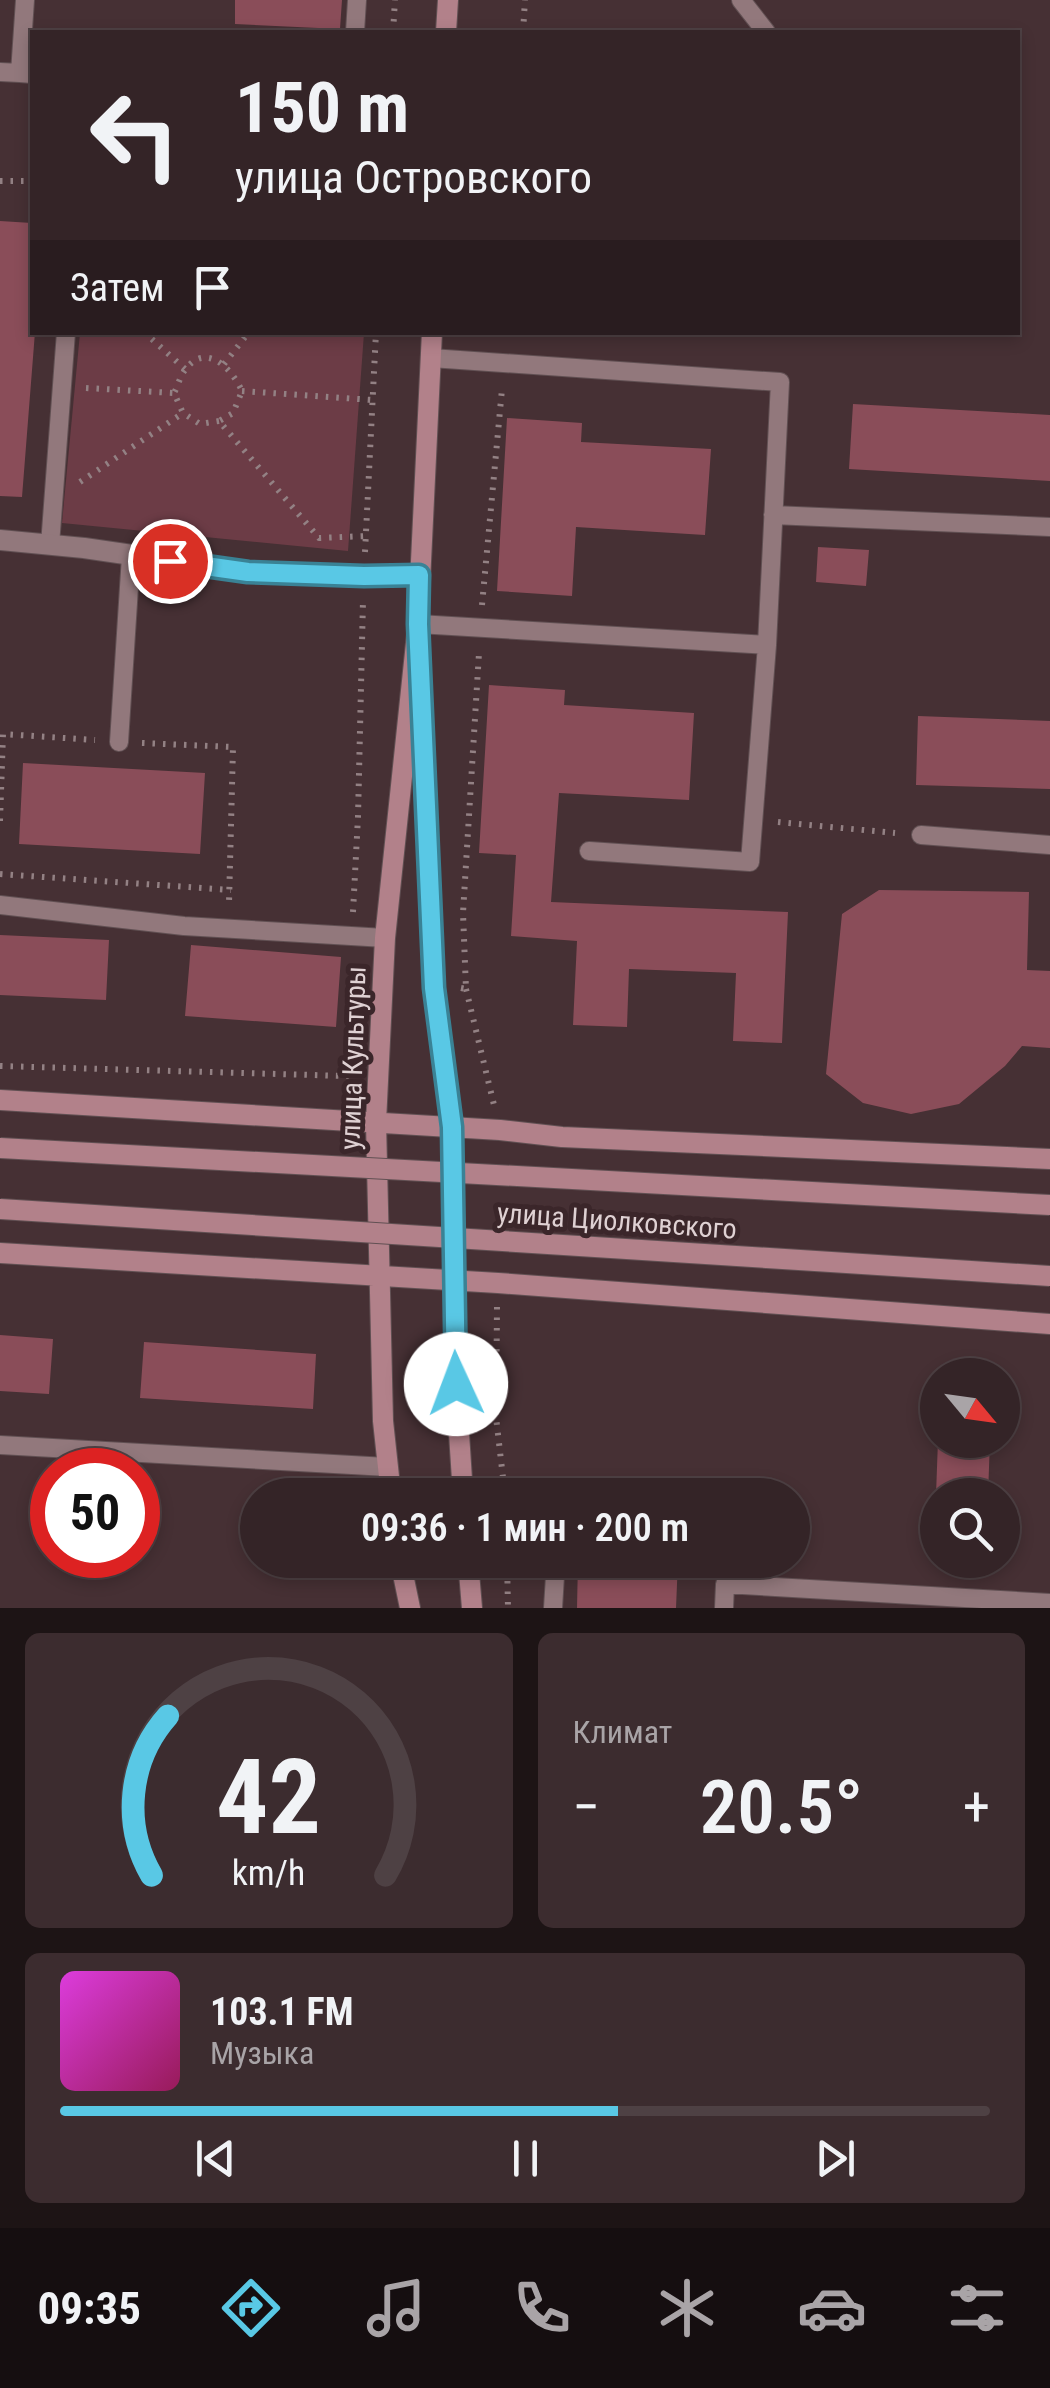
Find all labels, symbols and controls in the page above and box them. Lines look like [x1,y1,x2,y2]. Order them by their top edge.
text: 150 m [235,67,409,149]
icon: left [70,70,200,200]
text: улица Островского [235,151,592,204]
icon: arrive [185,260,240,315]
text: Затем [70,266,165,310]
pin [128,519,213,604]
icon: arrive [143,534,198,589]
street label: улица Культуры [333,966,373,1150]
street label: улица Циолковского [496,1196,738,1246]
position arrow [404,1332,508,1436]
north arrow [920,1358,1020,1458]
map controls [920,1358,1020,1578]
speed limit sign: 50 [30,1448,160,1578]
button: search [920,1478,1020,1578]
text: 09:36 · 1 мин · 200 m [361,1506,689,1550]
text: Климат [573,1713,672,1751]
text: 42 [216,1737,321,1858]
text: 20.5° [700,1763,863,1851]
text: − [573,1775,600,1839]
text: + [963,1775,990,1839]
text: km/h [232,1852,306,1894]
text: 103.1 FM [210,1990,354,2034]
text: Музыка [210,2034,314,2072]
icon: previous [188,2131,243,2186]
icon: pause [498,2131,553,2186]
icon: next [808,2131,863,2186]
icon: directions [216,2273,286,2343]
icon: music [361,2273,431,2343]
icon: phone [507,2273,577,2343]
icon: climate [652,2273,722,2343]
icon: car [797,2273,867,2343]
icon: filters [942,2273,1012,2343]
text: 09:35 [38,2282,141,2335]

